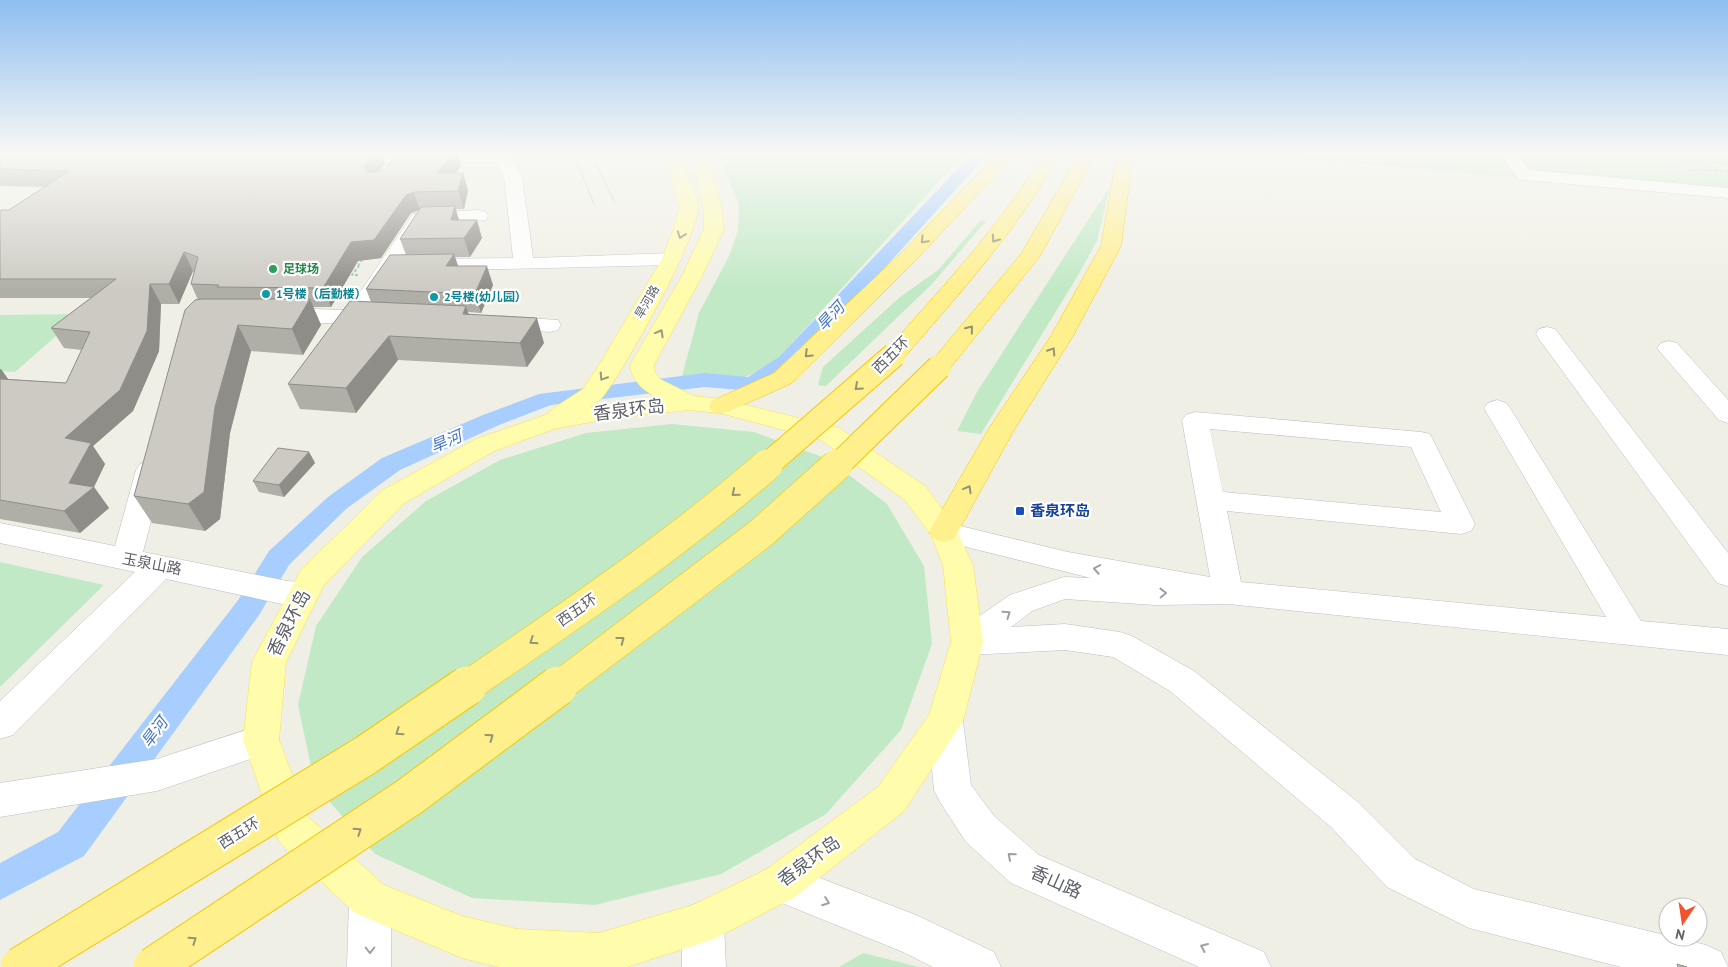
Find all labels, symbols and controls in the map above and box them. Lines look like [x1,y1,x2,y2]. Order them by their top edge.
one-way arrow [677,230,687,238]
one-way arrow [992,233,1001,243]
one-way arrow [921,235,930,244]
place label: 足球场 [283,261,319,276]
marker: 足球场 [267,263,279,275]
street label: 旱河路 [631,282,662,321]
place label: 1号楼（后勤楼） [276,286,367,301]
marker: 1号楼（后勤楼） [260,288,272,300]
place label: 2号楼(幼儿园） [444,289,527,304]
marker: 2号楼(幼儿园） [428,291,440,303]
water label: 旱河 [812,295,850,335]
one-way arrow [964,326,972,335]
one-way arrow [654,329,664,338]
street label: 西五环 [868,332,913,377]
one-way arrow [1046,347,1056,356]
one-way arrow [805,348,814,357]
one-way arrow [600,371,609,381]
one-way arrow [854,381,863,390]
street label: 香泉环岛 [592,394,666,425]
water label: 旱河 [427,424,467,456]
one-way arrow [961,486,971,495]
one-way arrow [732,488,741,496]
place label: 香泉环岛 [1030,501,1090,520]
marker: 香泉环岛 [1014,505,1026,517]
street label: 玉泉山路 [121,548,183,579]
one-way arrow [1092,564,1101,574]
street label: 香泉环岛 [262,585,315,660]
one-way arrow [1160,588,1167,598]
street label: 西五环 [553,589,601,630]
one-way arrow [1001,610,1010,620]
one-way arrow [529,635,539,644]
one-way arrow [615,638,624,646]
water label: 旱河 [136,711,173,751]
one-way arrow [395,726,405,735]
one-way arrow [484,734,494,743]
street label: 西五环 [215,813,263,853]
one-way arrow [352,828,362,837]
street label: 香泉环岛 [773,830,845,891]
one-way arrow [1007,853,1016,862]
street label: 香山路 [1027,860,1086,903]
one-way arrow [821,896,830,906]
north arrow [1658,897,1708,947]
text: N [1674,925,1687,944]
one-way arrow [188,937,197,946]
one-way arrow [1200,943,1209,954]
one-way arrow [365,947,375,955]

